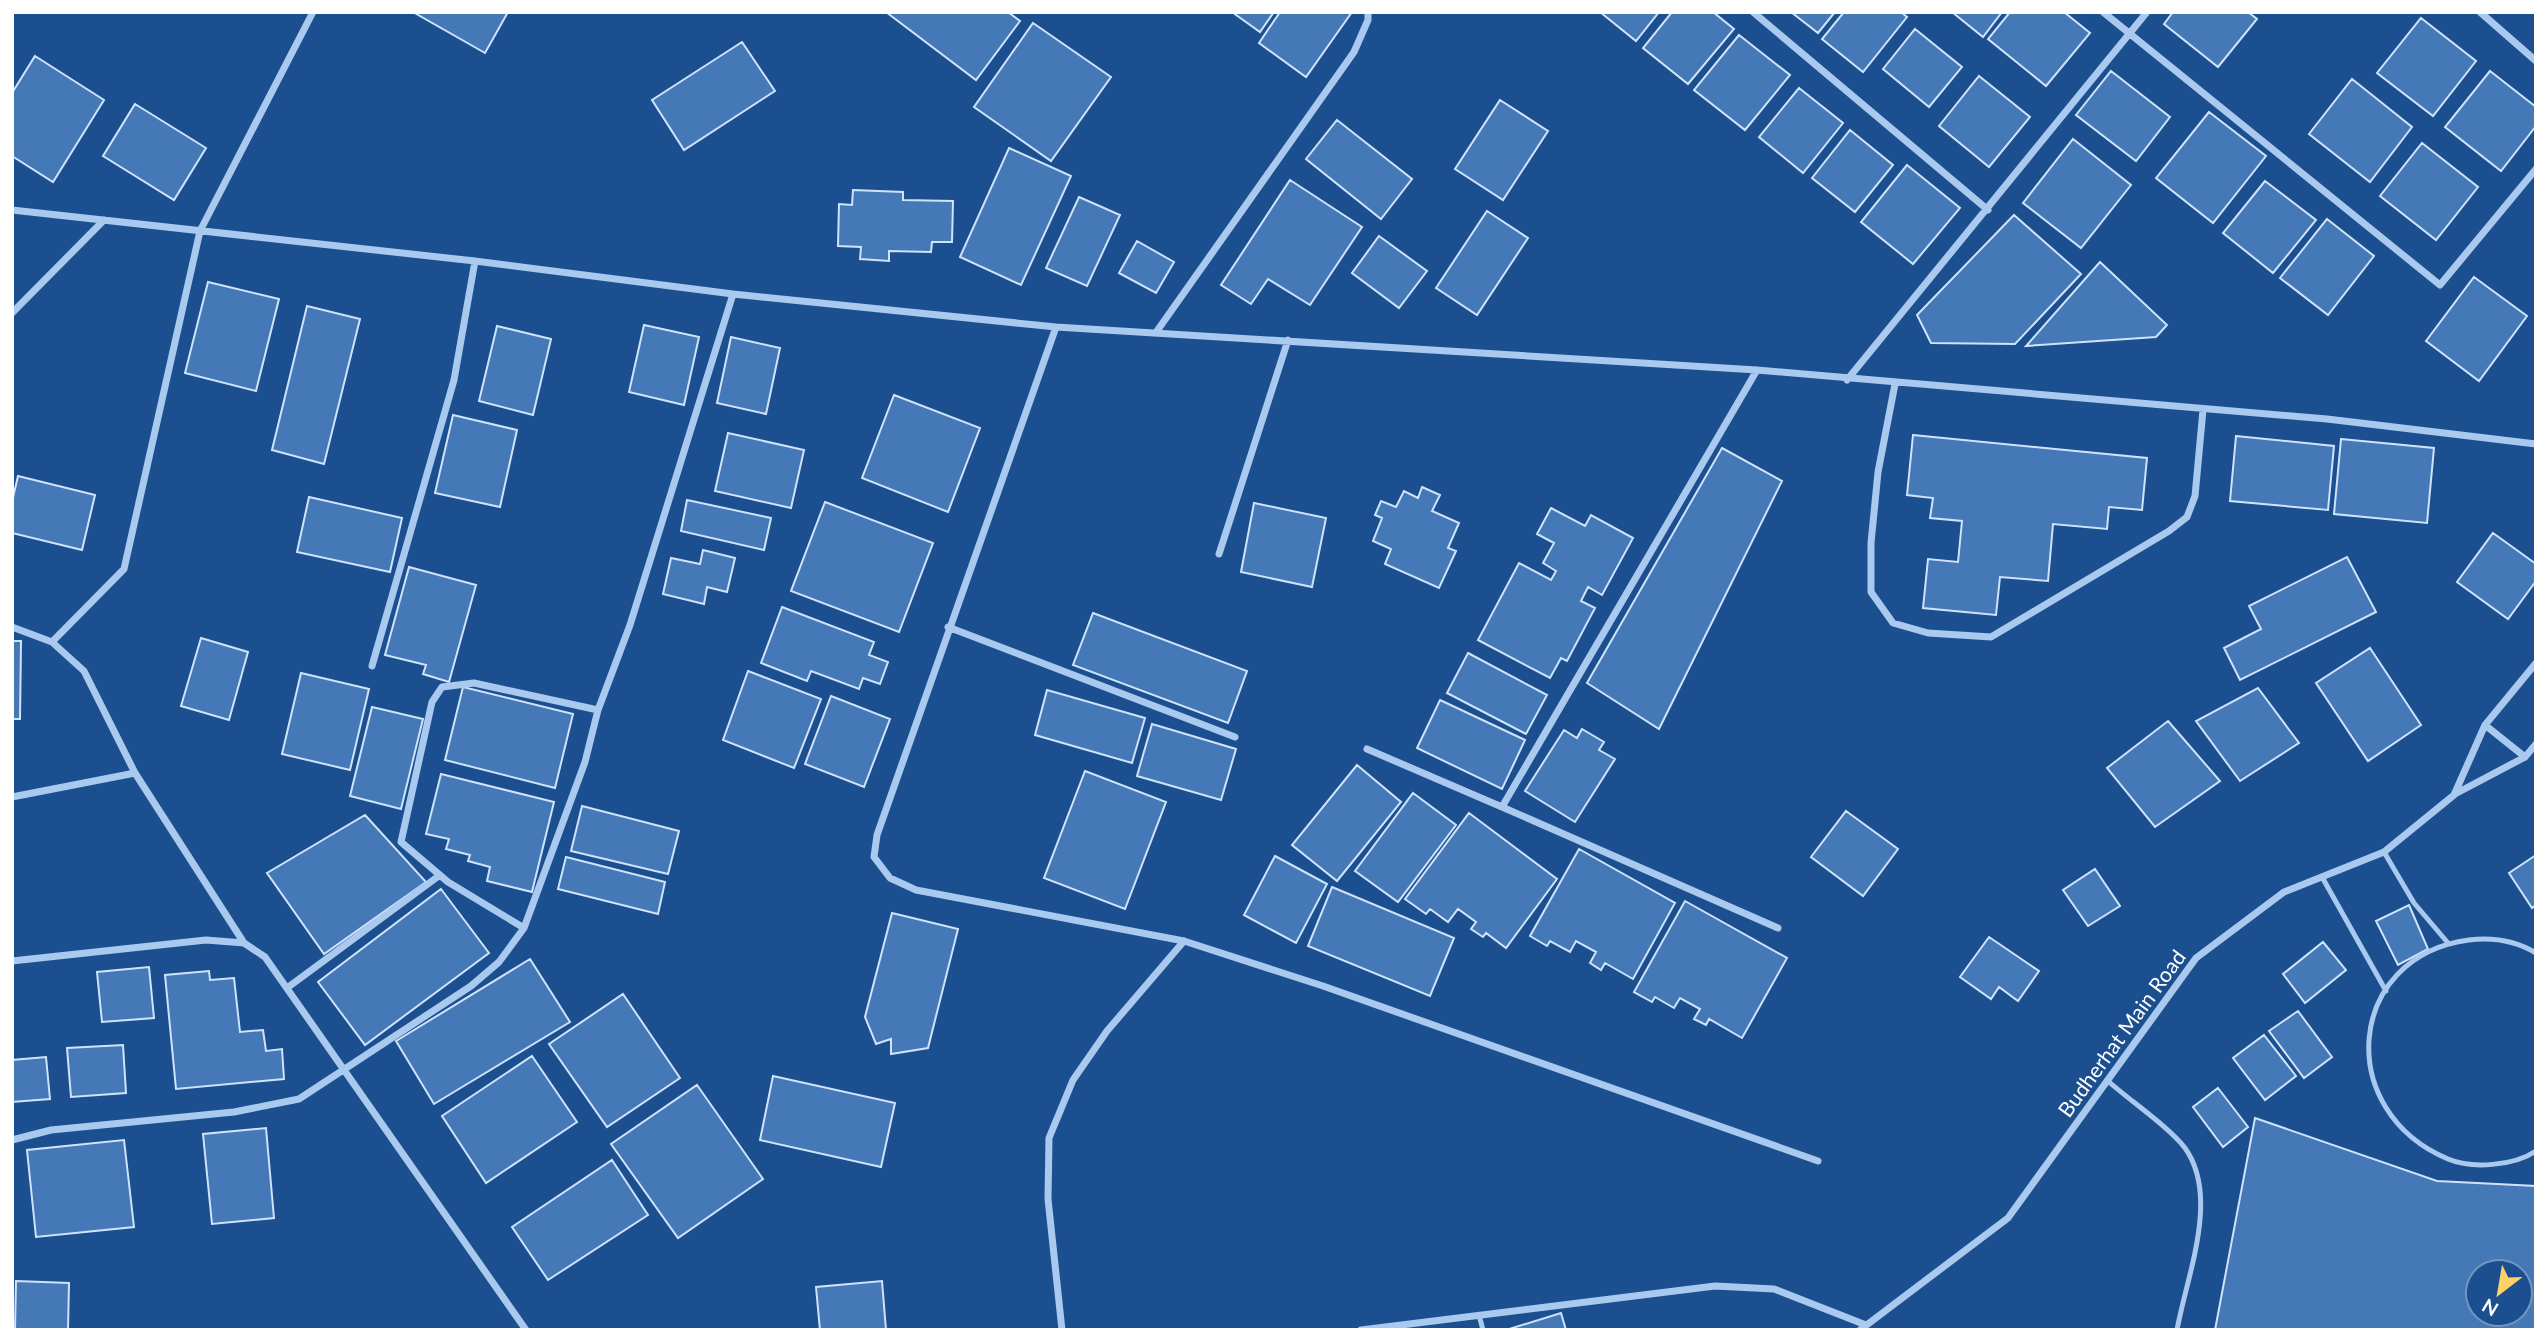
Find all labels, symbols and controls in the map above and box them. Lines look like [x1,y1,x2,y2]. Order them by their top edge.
street label: Budherhat Main Road [2052,945,2190,1121]
north arrow [2464,1258,2534,1328]
text: N [2478,1294,2502,1322]

